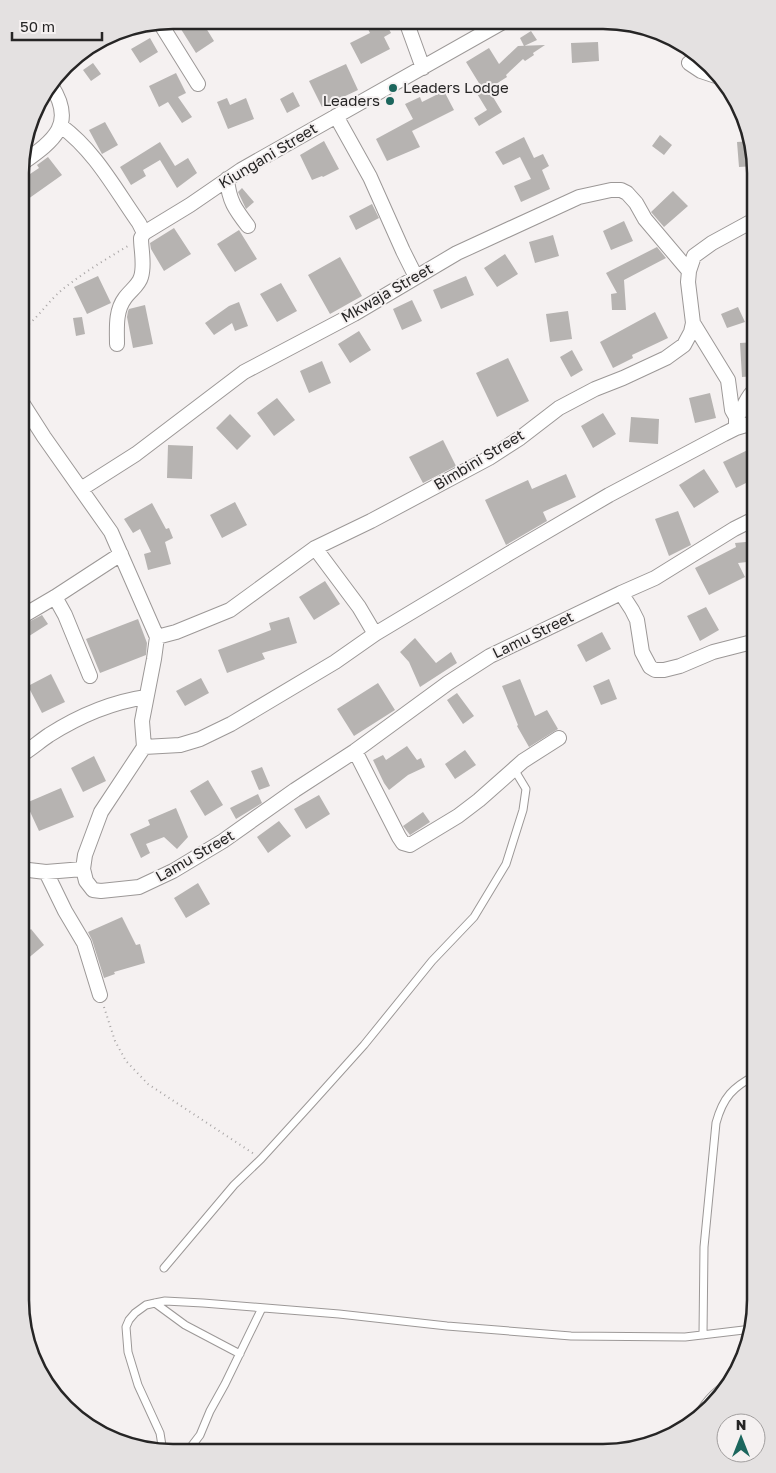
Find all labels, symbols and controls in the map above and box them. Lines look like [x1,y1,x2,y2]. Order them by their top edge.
scale bar [12,10,102,42]
text: 50 m [20,17,55,35]
place label: Leaders Lodge [403,78,509,96]
marker: Leaders Lodge [387,82,399,94]
place label: Leaders [323,91,380,109]
marker: Leaders [384,95,396,107]
street label: Kiungani Street [215,119,320,192]
street label: Mkwaja Street [338,259,435,326]
street label: Bimbini Street [430,425,527,493]
street label: Lamu Street [489,607,576,661]
street label: Lamu Street [152,825,237,885]
north arrow [716,1413,766,1463]
text: N [736,1416,746,1433]

